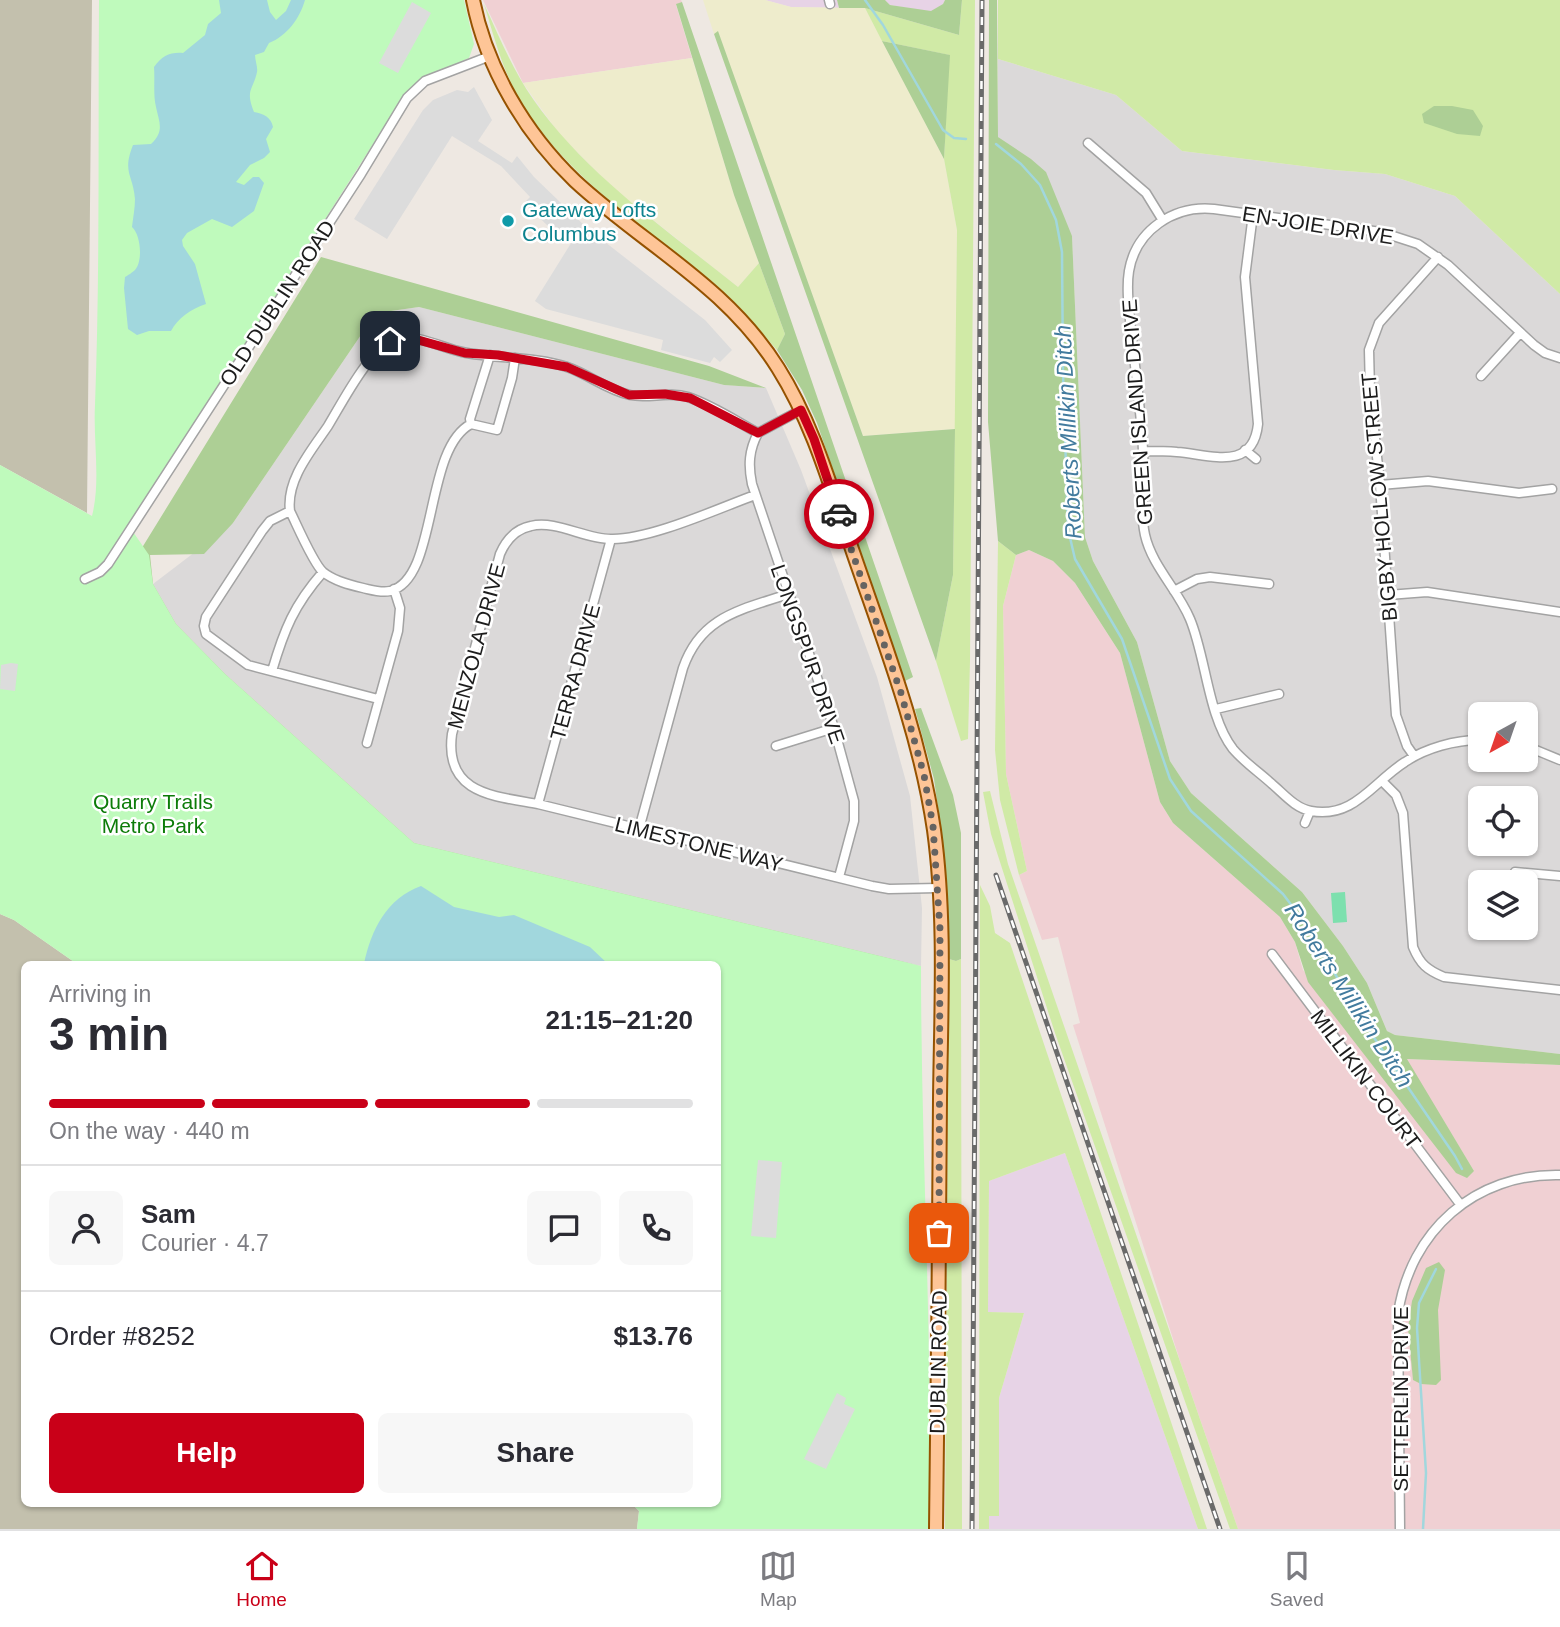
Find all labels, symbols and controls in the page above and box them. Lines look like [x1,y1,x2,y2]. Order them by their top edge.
place label: Gateway Lofts Columbus [522,198,656,245]
street label: EN-JOIE DRIVE [1241,202,1395,248]
marker: Gateway Lofts Columbus [500,213,516,229]
street label: OLD DUBLIN ROAD [215,216,339,390]
street label: GREEN ISLAND DRIVE [1118,298,1156,526]
pin [360,311,420,371]
icon: home [371,322,409,360]
water label: Roberts Millikin Ditch [1049,324,1087,540]
street label: BIGBY HOLLOW STREET [1357,372,1401,622]
courier [804,479,874,549]
icon: car [820,495,858,533]
street label: MENZOLA DRIVE [443,561,509,731]
street label: LONGSPUR DRIVE [767,561,849,747]
street label: TERRA DRIVE [546,601,604,743]
north arrow [1468,702,1538,772]
map controls [1468,702,1538,940]
button: locate [1468,786,1538,856]
park label: Quarry Trails Metro Park [93,790,213,837]
street label: LIMESTONE WAY [613,812,785,876]
button: layers [1468,870,1538,940]
water label: Roberts Millikin Ditch [1280,898,1418,1092]
text: Arriving in [49,981,151,1007]
text: 21:15–21:20 [546,1005,693,1035]
street label: MILLIKIN COURT [1306,1005,1426,1153]
text: 3 min [49,1008,169,1060]
text: On the way · 440 m [49,1118,250,1144]
button: person [49,1191,123,1265]
button: chat [527,1191,601,1265]
button: phone [619,1191,693,1265]
text: Sam [141,1199,196,1229]
pin [909,1203,969,1263]
icon: bag [920,1214,958,1252]
text: Courier · 4.7 [141,1230,269,1256]
street label: DUBLIN ROAD [925,1290,951,1434]
street label: SETTERLIN DRIVE [1389,1306,1412,1492]
text: Order #8252 [49,1321,195,1351]
text: $13.76 [613,1321,693,1351]
button: Help [49,1413,364,1493]
button: Share [378,1413,693,1493]
tab: Home [236,1547,287,1611]
tab: Map [759,1547,797,1611]
tab: Saved [1270,1547,1324,1611]

